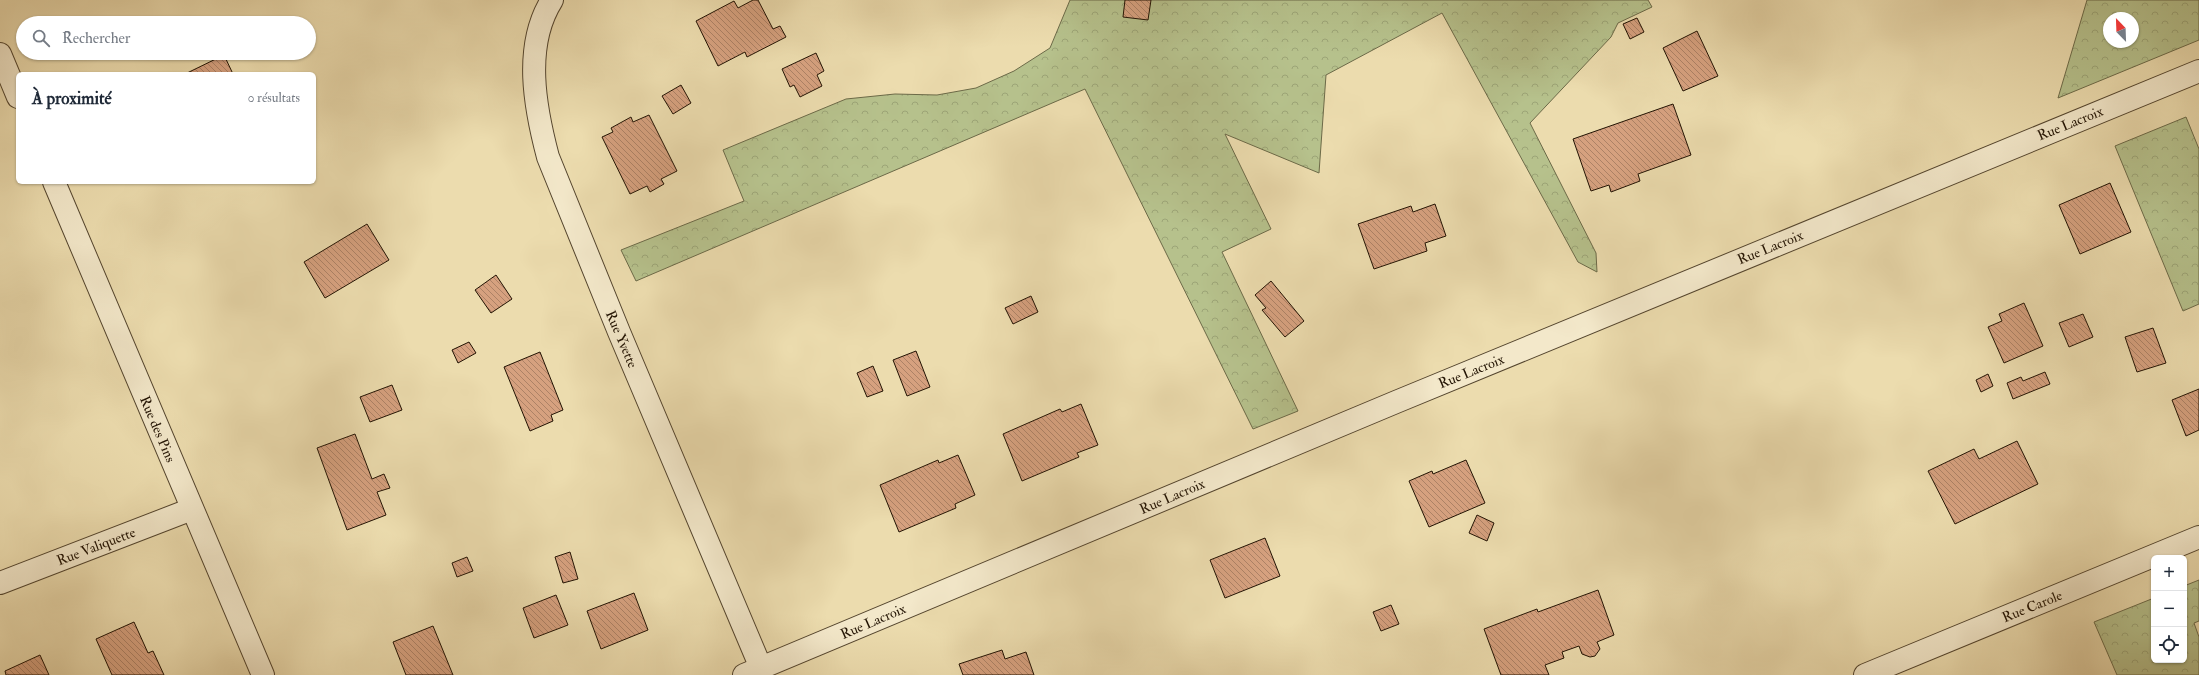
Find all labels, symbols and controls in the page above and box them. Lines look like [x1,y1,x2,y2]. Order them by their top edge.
north arrow [2103,12,2139,48]
search box [16,16,316,60]
icon: search [30,27,52,49]
text: Rechercher [62,29,130,48]
text: À proximité [32,88,112,109]
text: 0 résultats [248,90,300,106]
street label: Rue Lacroix [2035,102,2106,144]
street label: Rue Lacroix [1735,226,1806,268]
street label: Rue Yvette [602,308,641,371]
street label: Rue Lacroix [1436,350,1507,392]
street label: Rue des Pins [136,394,179,465]
street label: Rue Lacroix [1137,475,1208,518]
street label: Rue Valiquette [54,524,138,569]
map controls [2151,555,2187,663]
button: + [2151,555,2187,591]
street label: Rue Carole [2000,587,2065,626]
button: − [2151,591,2187,627]
street label: Rue Lacroix [838,600,909,643]
button: locate [2151,627,2187,663]

